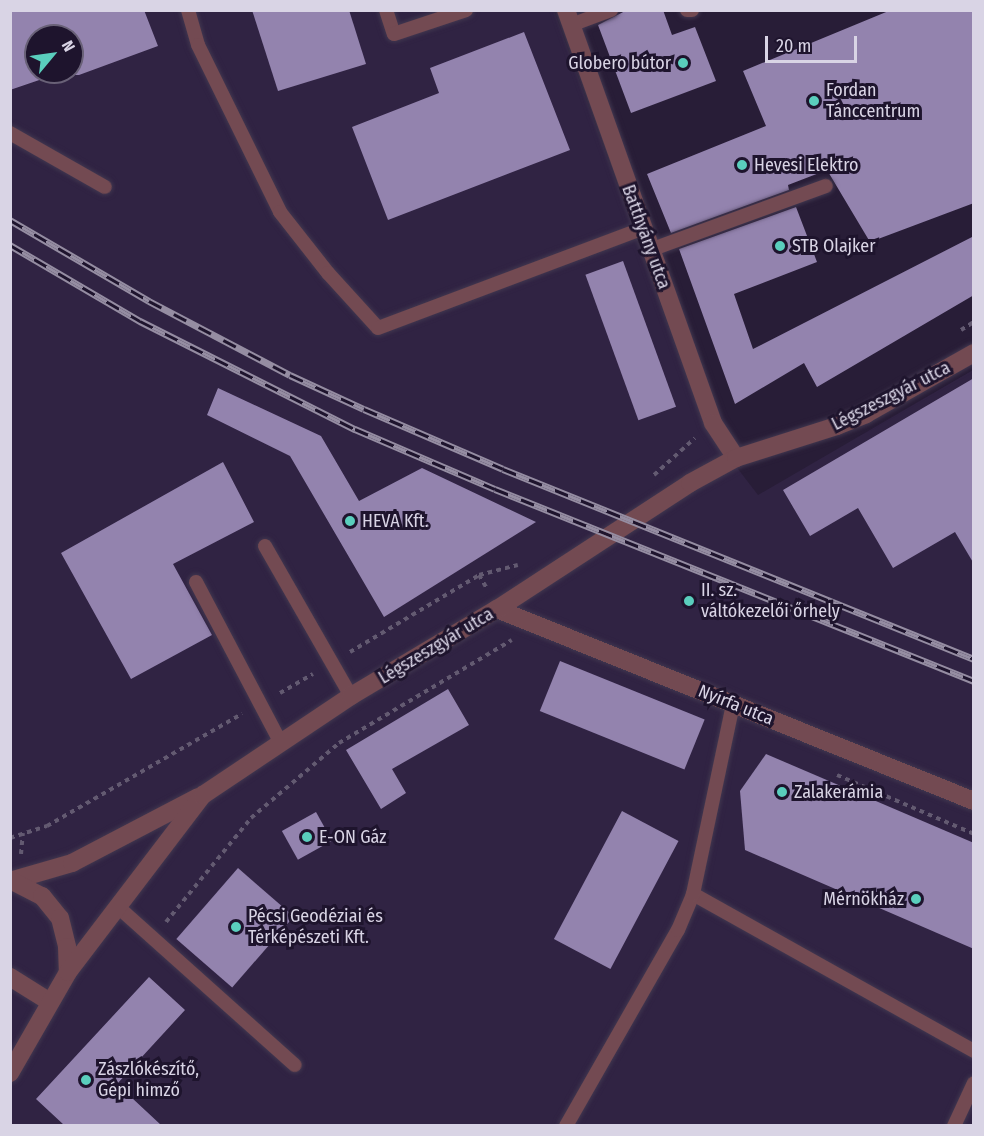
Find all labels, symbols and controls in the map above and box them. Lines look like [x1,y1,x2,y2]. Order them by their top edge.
north arrow [24,24,84,84]
scale bar [768,24,860,62]
text: 20 m [776,35,811,57]
text: N [58,37,79,55]
place label: Globero bútor [568,52,671,74]
marker: Globero bútor [676,56,690,70]
place label: Fordan Tánccentrum [826,80,920,122]
marker: Fordan Tánccentrum [807,94,821,108]
place label: Hevesi Elektro [754,154,858,176]
marker: Hevesi Elektro [735,158,749,172]
street label: Batthyány utca [617,182,675,292]
place label: STB Olajker [792,235,875,257]
marker: STB Olajker [773,239,787,253]
street label: Légszeszgyár utca [828,357,954,435]
place label: HEVA Kft. [362,510,429,532]
marker: HEVA Kft. [343,514,357,528]
place label: II. sz. váltókezelői őrhely [701,580,840,622]
marker: II. sz. váltókezelői őrhely [682,594,696,608]
street label: Légszeszgyár utca [375,603,497,689]
street label: Nyírfa utca [695,680,777,730]
place label: Zalakerámia [794,781,883,803]
marker: Zalakerámia [775,785,789,799]
place label: E-ON Gáz [319,826,386,848]
marker: E-ON Gáz [300,830,314,844]
place label: Mérnökház [823,888,904,910]
marker: Mérnökház [909,892,923,906]
place label: Pécsi Geodéziai és Térképészeti Kft. [248,906,383,948]
marker: Pécsi Geodéziai és Térképészeti Kft. [229,920,243,934]
place label: Zászlókészítő, Gépi himző [98,1059,199,1102]
marker: Zászlókészítő, Gépi himző [79,1073,93,1087]

